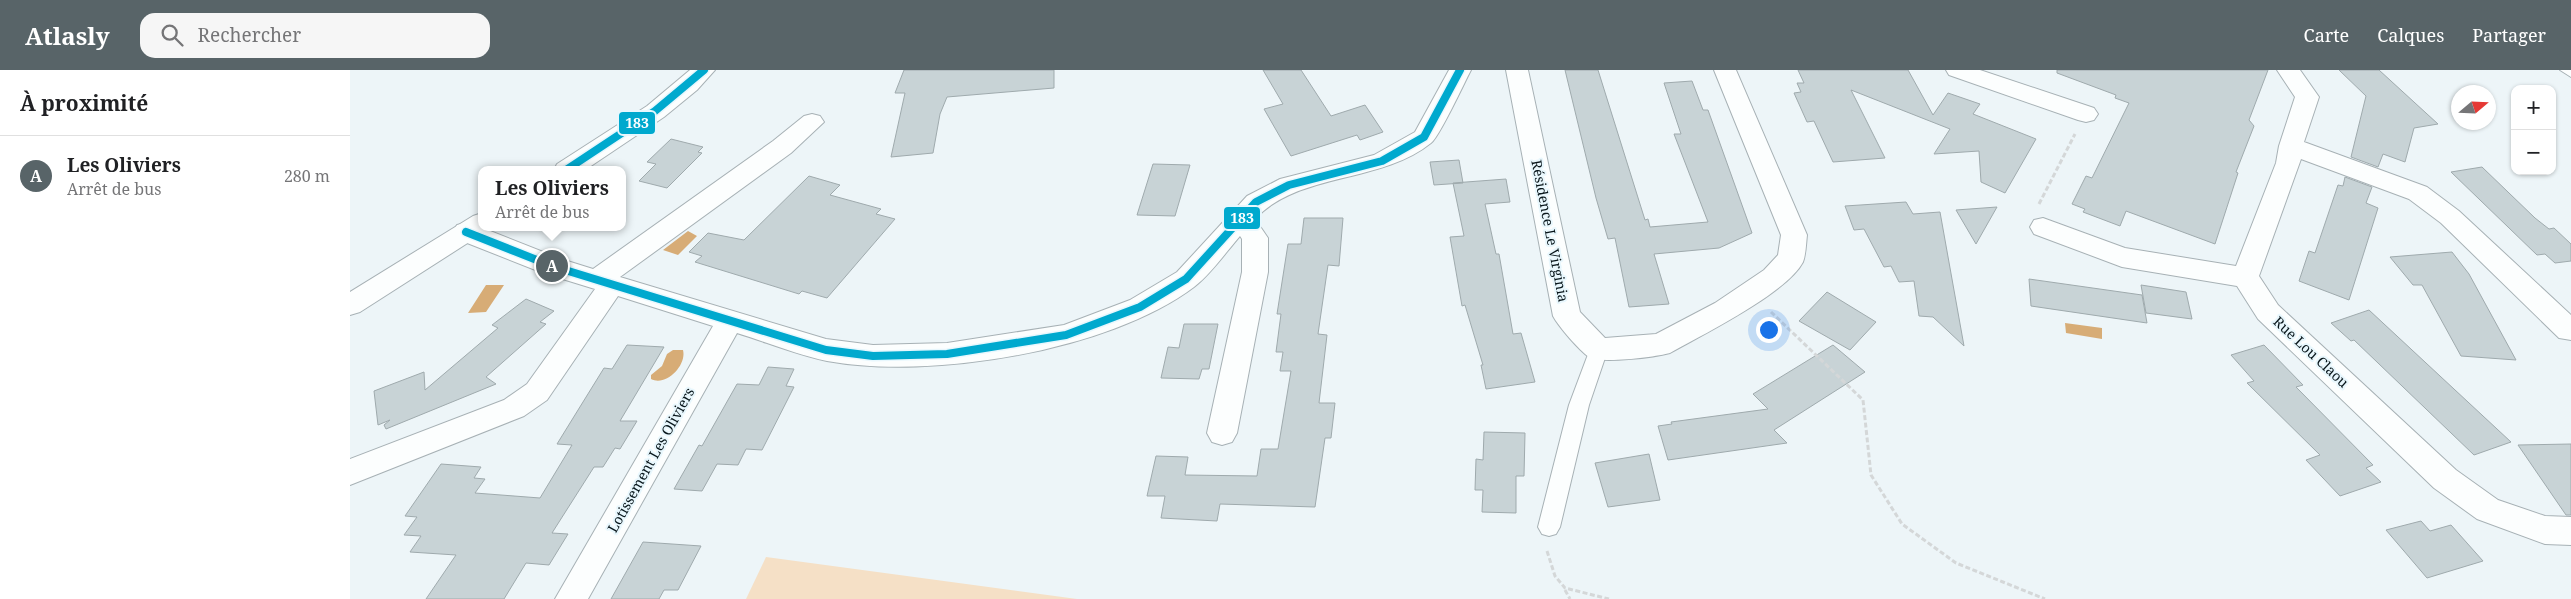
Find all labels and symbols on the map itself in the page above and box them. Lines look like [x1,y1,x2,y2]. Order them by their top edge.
north arrow [2451,85,2496,130]
line badge: 183 [618,111,656,135]
text: 183 [625,113,649,132]
street label: Résidence Le Virginia [1527,158,1574,304]
line badge: 183 [1223,206,1261,230]
text: 183 [1230,208,1254,227]
pin: A [536,247,568,285]
street label: Rue Lou Claou [2270,312,2353,391]
your location [1756,317,1782,343]
street label: Lotissement Les Oliviers [603,384,698,536]

